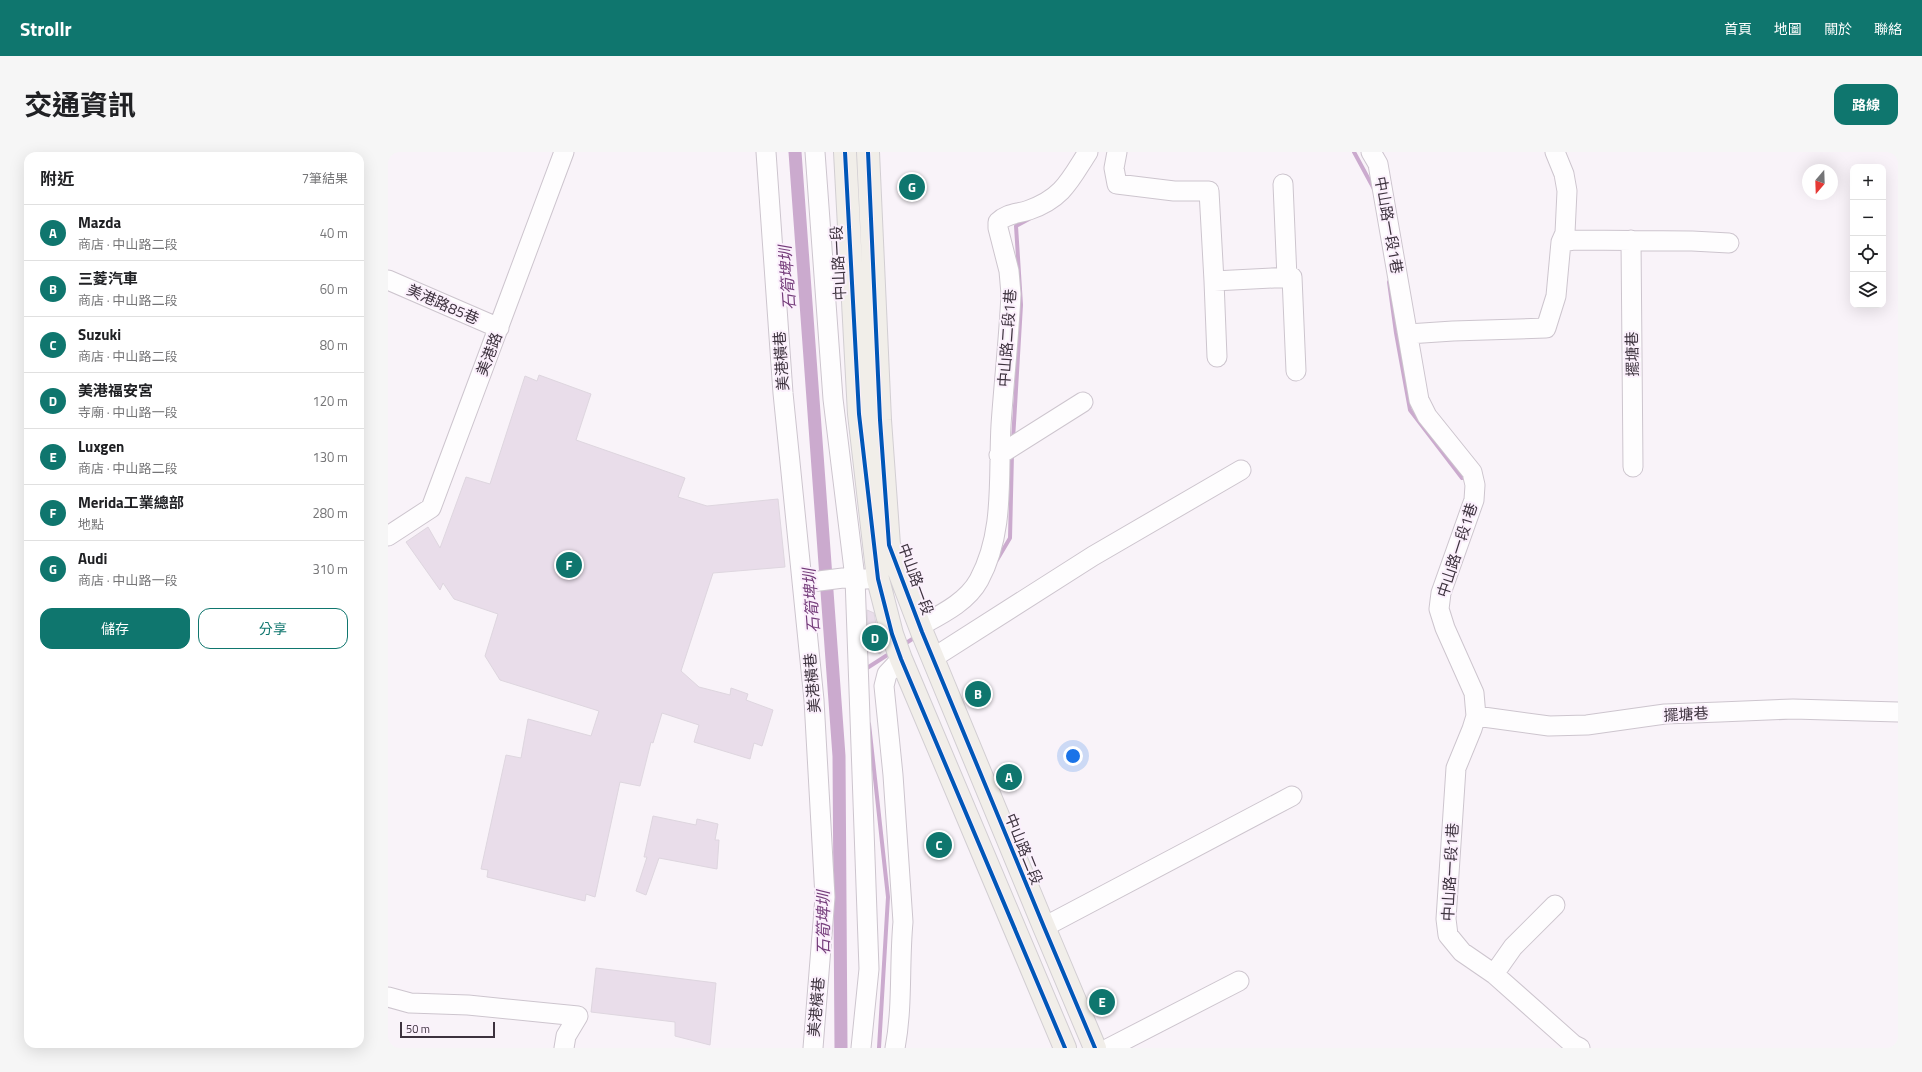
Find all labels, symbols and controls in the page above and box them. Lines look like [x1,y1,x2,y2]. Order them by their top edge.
text: Strollr [20,14,72,43]
text: 首頁 [1724,18,1752,39]
text: 地圖 [1774,18,1802,39]
text: 關於 [1824,18,1852,39]
text: 聯絡 [1874,18,1902,39]
text: 交通資訊 [24,83,136,126]
button: 路線 [1834,84,1898,125]
north arrow [1802,164,1838,200]
map controls [1850,164,1886,308]
button: + [1850,164,1886,200]
text: 附近 [40,166,74,192]
text: 7筆結果 [302,168,348,188]
pin: G [899,172,925,202]
street label: 中山路一段1巷 [1369,175,1409,275]
button: − [1850,200,1886,236]
text: Mazda [78,211,121,234]
text: A [49,223,57,243]
text: 40 m [320,223,348,243]
street label: 中山路一段 [825,225,851,301]
text: 商店 · 中山路二段 [78,234,178,254]
button: locate [1850,236,1886,272]
water label: 石筍埤圳 [773,243,801,311]
text: 三菱汽車 [78,267,138,290]
button: layers [1850,272,1886,308]
street label: 美港路85巷 [403,278,483,330]
text: B [49,279,57,299]
text: 60 m [320,279,348,299]
street label: 中山路二段1巷 [992,288,1022,388]
text: 商店 · 中山路二段 [78,290,178,310]
text: Suzuki [78,323,121,346]
street label: 美港路 [470,329,508,379]
street label: 美港橫巷 [767,330,795,392]
street label: 擺塘巷 [1620,331,1644,377]
text: C [49,335,57,355]
text: 80 m [320,335,348,355]
text: 商店 · 中山路二段 [78,346,178,366]
text: 美港福安宮 [78,379,153,402]
text: D [49,391,57,411]
text: 120 m [312,391,348,411]
text: 寺廟 · 中山路一段 [78,402,178,422]
text: Luxgen [78,435,124,458]
text: E [49,447,57,467]
text: 130 m [312,447,348,467]
text: 商店 · 中山路二段 [78,458,178,478]
text: Merida工業總部 [78,491,184,514]
street label: 中山路一段1巷 [1431,500,1483,600]
text: F [50,503,56,523]
text: 280 m [312,503,348,523]
text: 地點 [78,514,104,534]
street label: 中山路一段 [892,540,940,618]
text: Audi [78,547,107,570]
pin: F [556,550,582,580]
text: G [49,559,57,579]
text: 310 m [312,559,348,579]
water label: 石筍埤圳 [797,566,825,634]
text: 商店 · 中山路一段 [78,570,178,590]
button: 儲存 [40,608,190,649]
button: 分享 [198,608,348,649]
pin: D [862,623,888,653]
street label: 美港橫巷 [798,652,826,714]
pin: B [965,679,991,709]
street label: 擺塘巷 [1663,701,1709,727]
your location [1063,746,1083,766]
pin: A [996,762,1022,792]
street label: 中山路二段 [999,810,1049,888]
street label: 中山路一段1巷 [1436,822,1464,922]
pin: C [926,830,952,860]
water label: 石筍埤圳 [811,889,835,955]
street label: 美港橫巷 [802,976,830,1038]
pin: E [1089,987,1115,1017]
scale bar [400,1020,495,1039]
text: 50 m [406,1021,430,1037]

